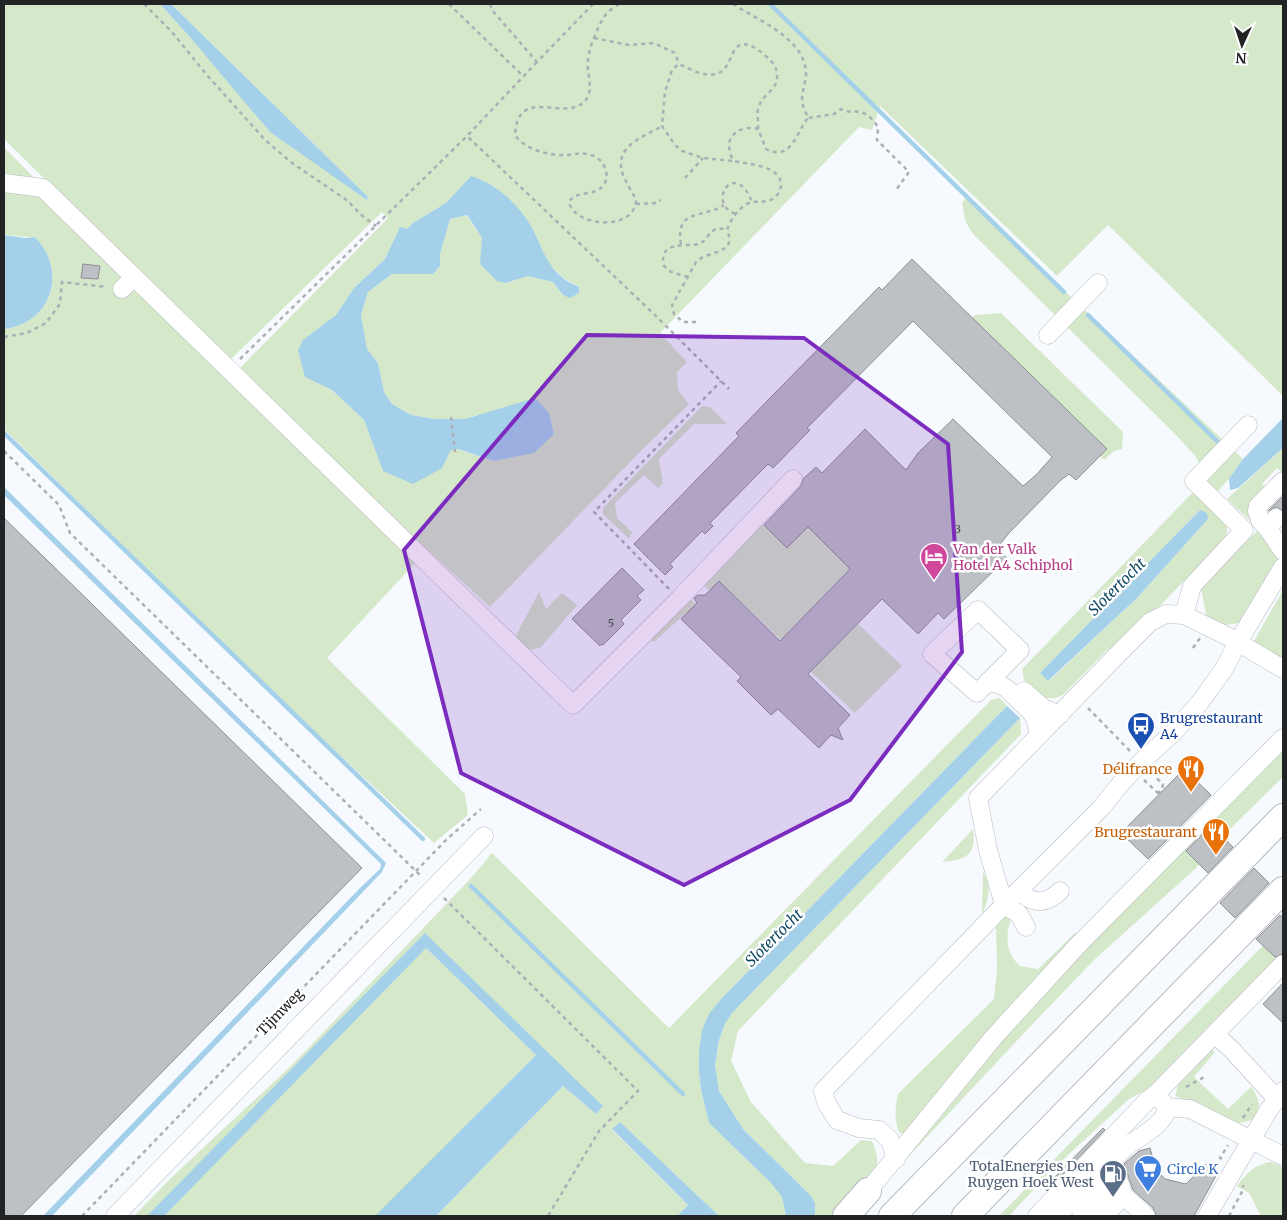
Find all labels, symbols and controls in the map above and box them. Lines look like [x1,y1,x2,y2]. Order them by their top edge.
north arrow [1217,20,1267,70]
text: N [1235,49,1247,67]
house number: 3 [955,522,961,536]
place label: Van der Valk Hotel A4 Schiphol [952,540,1073,574]
hotel icon: Van der Valk Hotel A4 Schiphol [919,542,949,581]
water label: Slotertocht [1084,553,1150,619]
house number: 5 [608,616,614,630]
place label: Brugrestaurant A4 [1159,709,1263,743]
bus stop icon: Brugrestaurant A4 [1126,711,1156,750]
restaurant icon: Délifrance [1176,754,1206,793]
place label: Délifrance [1102,760,1172,778]
restaurant icon: Brugrestaurant [1201,817,1231,856]
place label: Brugrestaurant [1094,823,1198,841]
water label: Slotertocht [741,904,807,970]
street label: Tijmweg [253,984,307,1040]
supermarket icon: Circle K [1133,1154,1163,1193]
place label: TotalEnergies Den Ruygen Hoek West [968,1157,1095,1191]
fuel station icon: TotalEnergies Den Ruygen Hoek West [1098,1159,1128,1198]
place label: Circle K [1167,1160,1219,1178]

